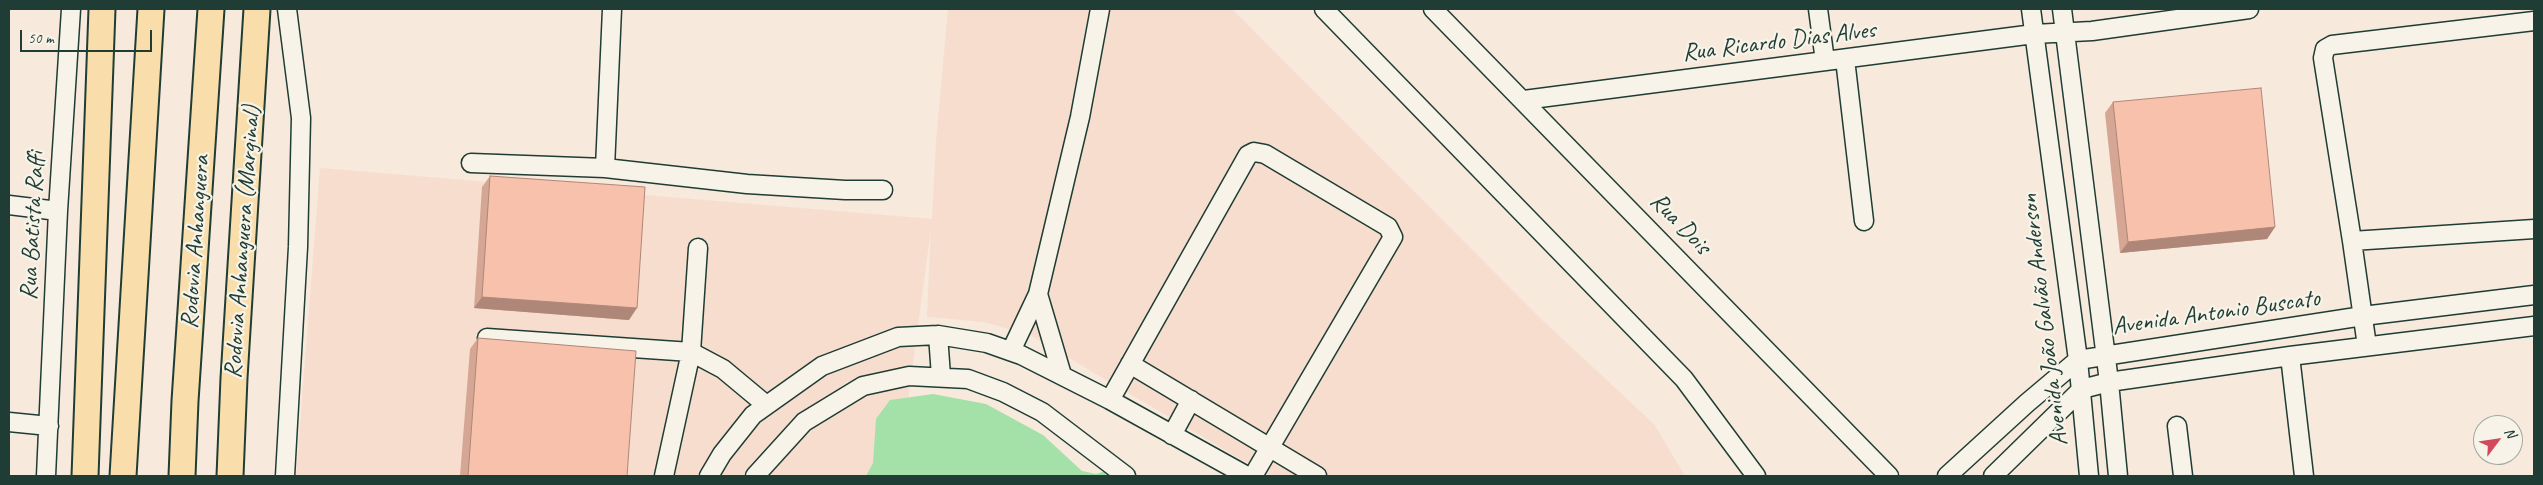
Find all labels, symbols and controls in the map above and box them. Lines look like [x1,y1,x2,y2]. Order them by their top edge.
street label: Rua Ricardo Dias Alves [1681,15,1877,69]
scale bar [22,20,155,52]
text: 50 m [28,29,54,48]
street label: Rodovia Anhanguera (Marginal) [218,104,268,380]
street label: Rua Batista Raffi [14,151,52,301]
street label: Rodovia Anhanguera [175,154,217,330]
street label: Rua Dois [1643,187,1717,261]
street label: Avenida João Galvão Anderson [2015,192,2075,448]
street label: Avenida Antonio Buscato [2110,284,2322,342]
north arrow [2473,415,2523,465]
text: N [2501,424,2520,441]

